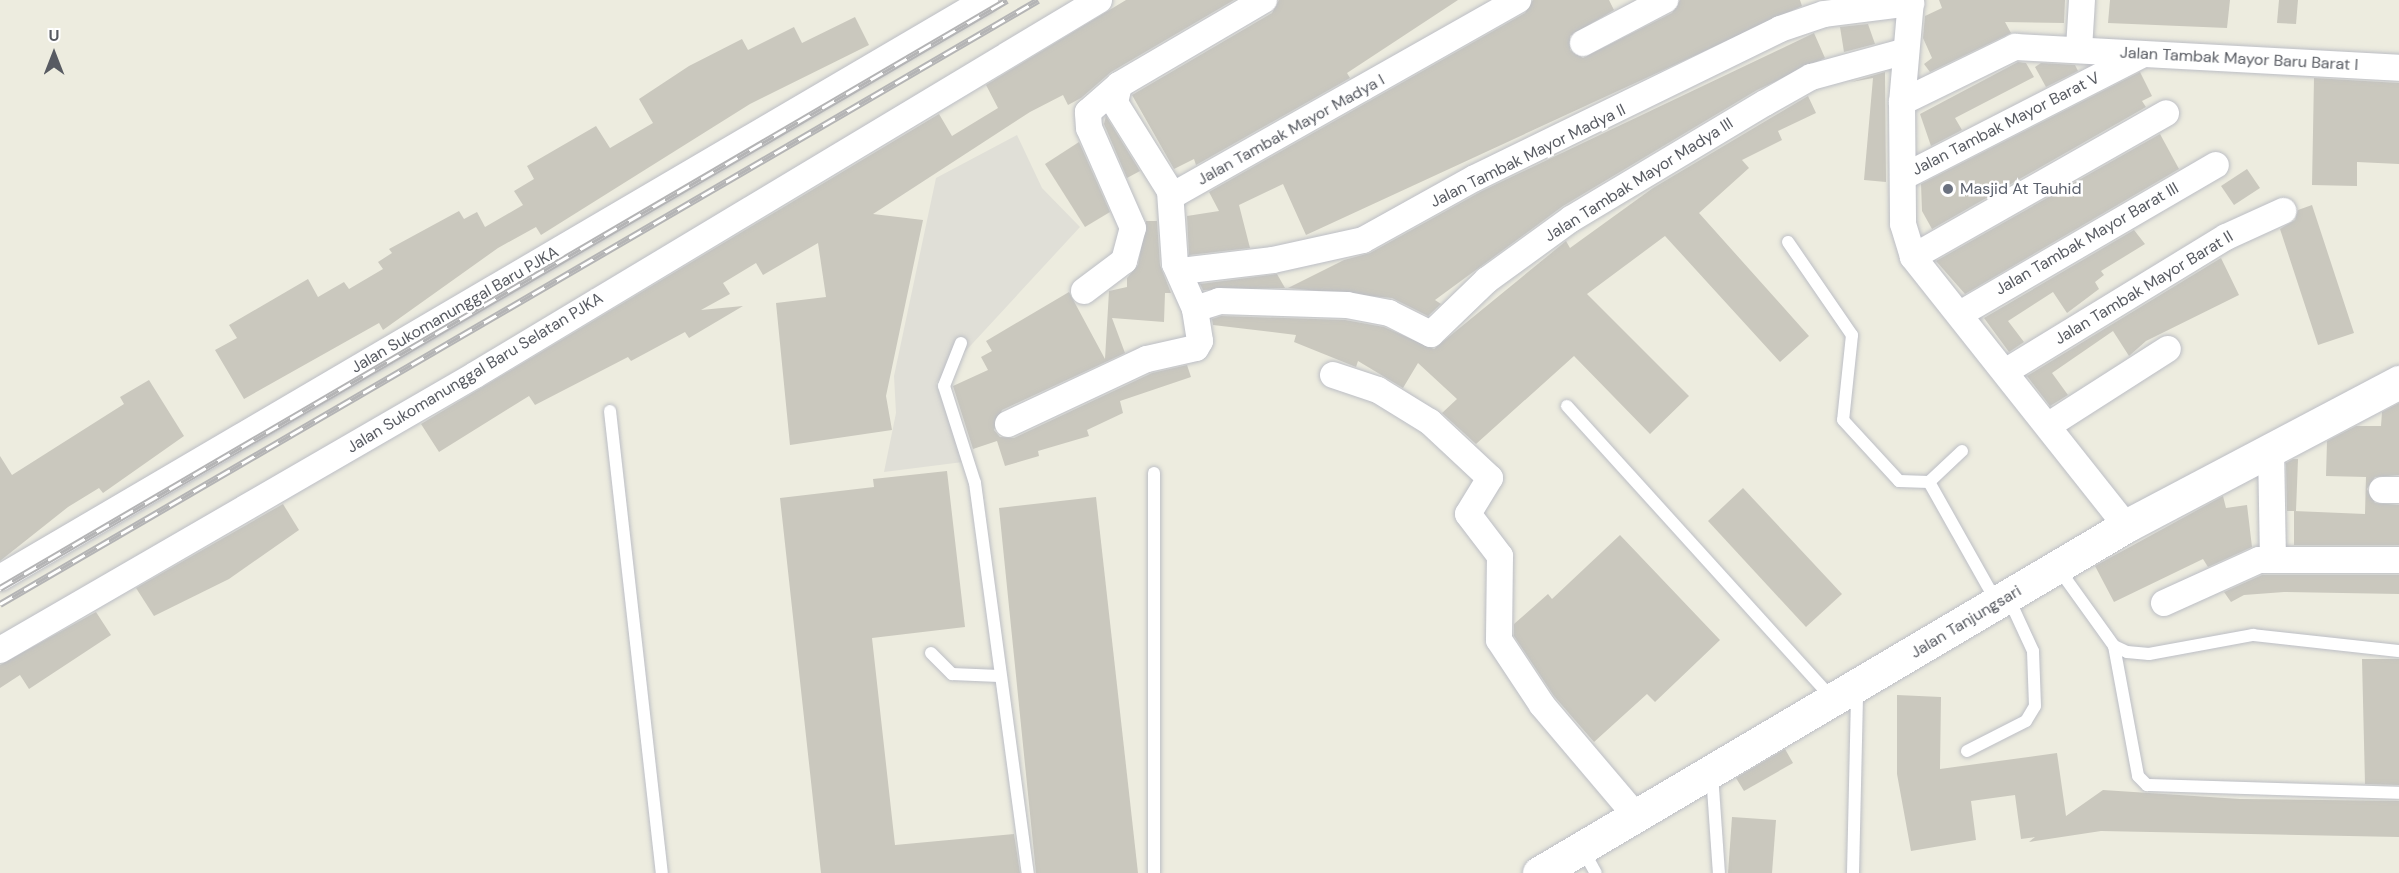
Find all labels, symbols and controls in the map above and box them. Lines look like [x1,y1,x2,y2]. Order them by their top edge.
north arrow [24,24,84,84]
text: U [49,25,59,46]
street label: Jalan Tambak Mayor Baru Barat I [2119,43,2359,75]
street label: Jalan Tambak Mayor Barat V [1909,68,2103,180]
street label: Jalan Tambak Mayor Madya I [1194,70,1388,190]
street label: Jalan Tambak Mayor Madya II [1427,100,1629,212]
street label: Jalan Tambak Mayor Madya III [1541,114,1737,246]
place label: Masjid At Tauhid [1960,179,2081,199]
street label: Jalan Tambak Mayor Barat III [1992,179,2182,299]
marker: Masjid At Tauhid [1941,182,1955,196]
street label: Jalan Tambak Mayor Barat II [2051,227,2237,349]
street label: Jalan Sukomanunggal Baru PJKA [348,243,562,377]
street label: Jalan Sukomanunggal Baru Selatan PJKA [343,289,607,457]
street label: Jalan Tanjungsari [1907,581,2025,663]

